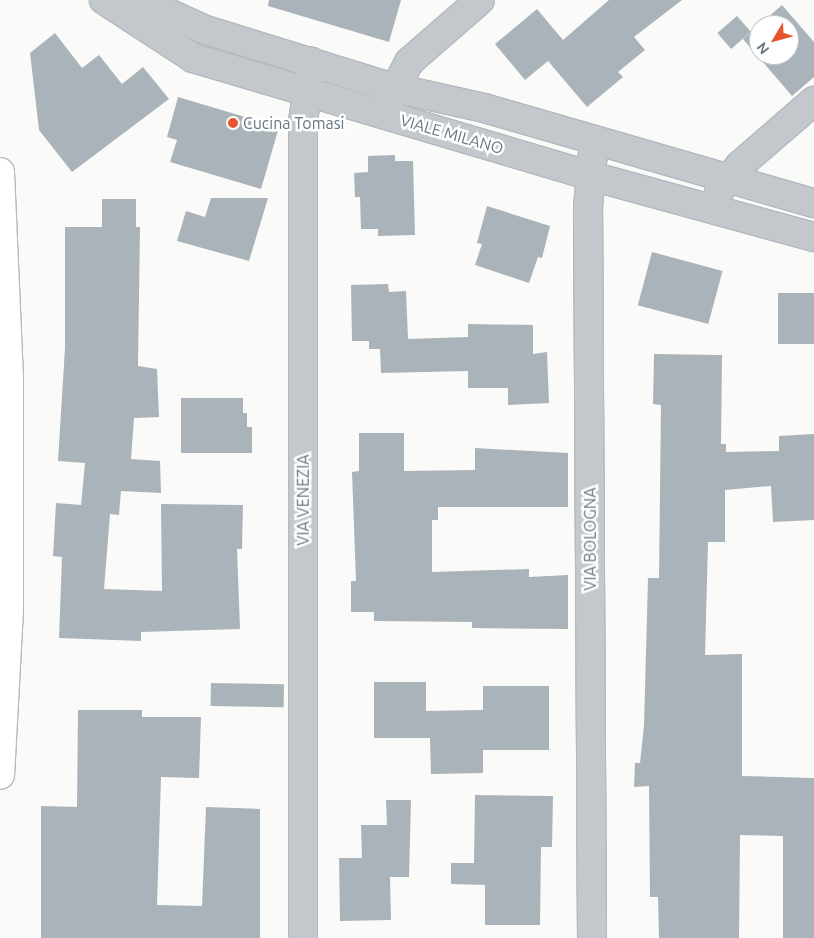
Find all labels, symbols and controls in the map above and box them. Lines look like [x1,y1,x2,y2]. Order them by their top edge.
north arrow [749,15,799,65]
text: N [753,39,772,57]
street label: VIALE MILANO [398,110,506,158]
place label: Cucina Tomasi [243,113,345,133]
marker: Cucina Tomasi [227,117,239,129]
street label: VIA VENEZIA [293,454,313,546]
street label: VIA BOLOGNA [580,487,600,591]

